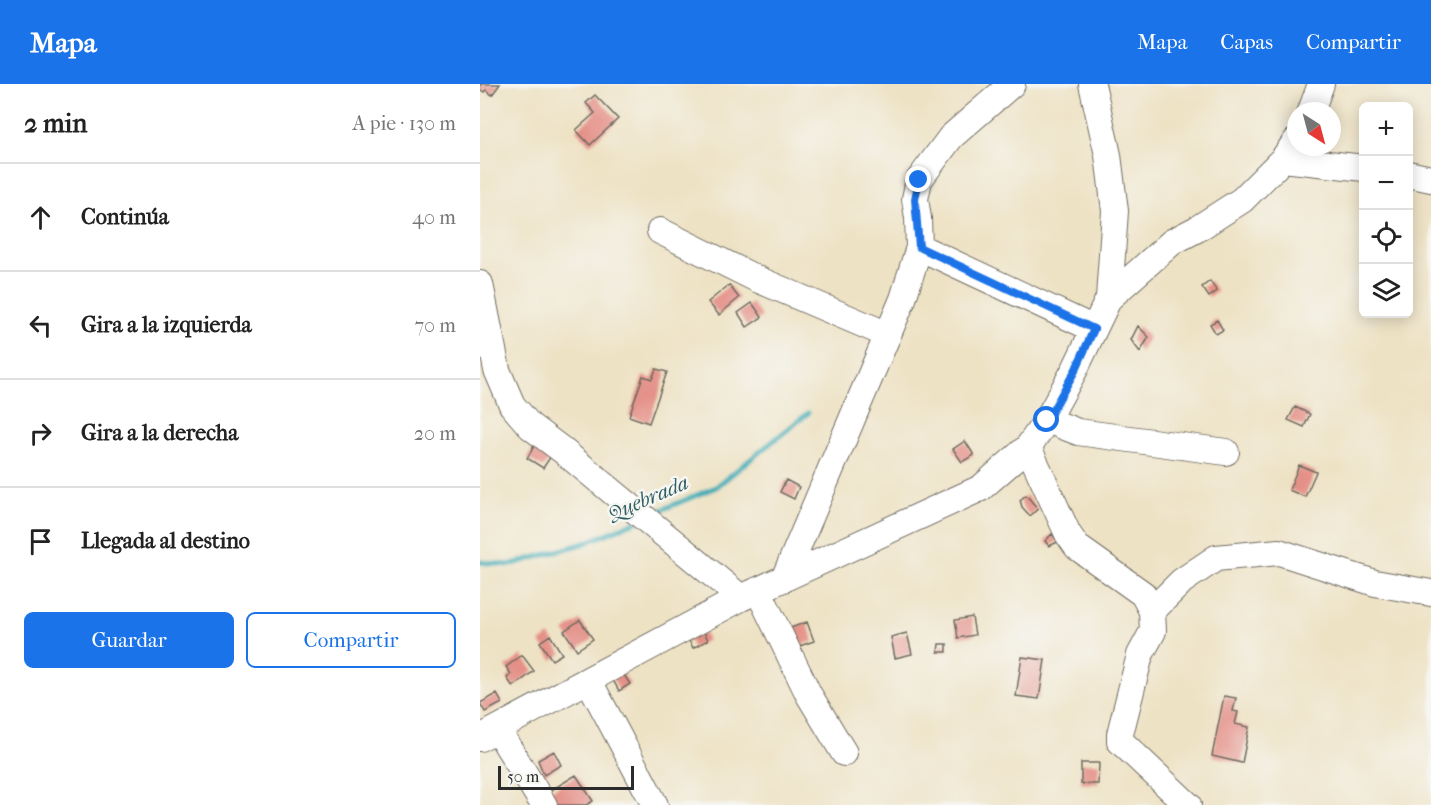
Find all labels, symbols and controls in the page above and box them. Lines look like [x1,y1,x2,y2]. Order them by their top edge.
text: Mapa [30,26,97,59]
text: Mapa [1137,30,1187,54]
text: Capas [1220,30,1273,54]
text: Compartir [1306,30,1401,54]
north arrow [1287,102,1341,156]
map controls [1359,102,1413,318]
button: + [1359,102,1413,156]
text: 2 min [24,108,87,139]
text: A pie · 130 m [352,112,456,135]
button: − [1359,156,1413,210]
route end [905,166,931,192]
icon: ahead [24,201,57,234]
text: Continúa [81,204,169,230]
text: 40 m [412,206,456,229]
button: locate [1359,210,1413,264]
button: layers [1359,264,1413,318]
icon: left [24,309,57,342]
text: Gira a la izquierda [81,312,252,338]
text: 70 m [414,314,456,337]
route start [1033,406,1059,432]
icon: right [24,417,57,450]
text: Gira a la derecha [81,420,238,446]
text: 20 m [414,422,456,445]
water label: Quebrada [603,470,692,527]
icon: arrive [24,525,57,558]
text: Llegada al destino [81,528,250,554]
button: Guardar [24,612,234,668]
button: Compartir [246,612,456,668]
scale bar [498,763,634,790]
text: 50 m [507,767,539,786]

